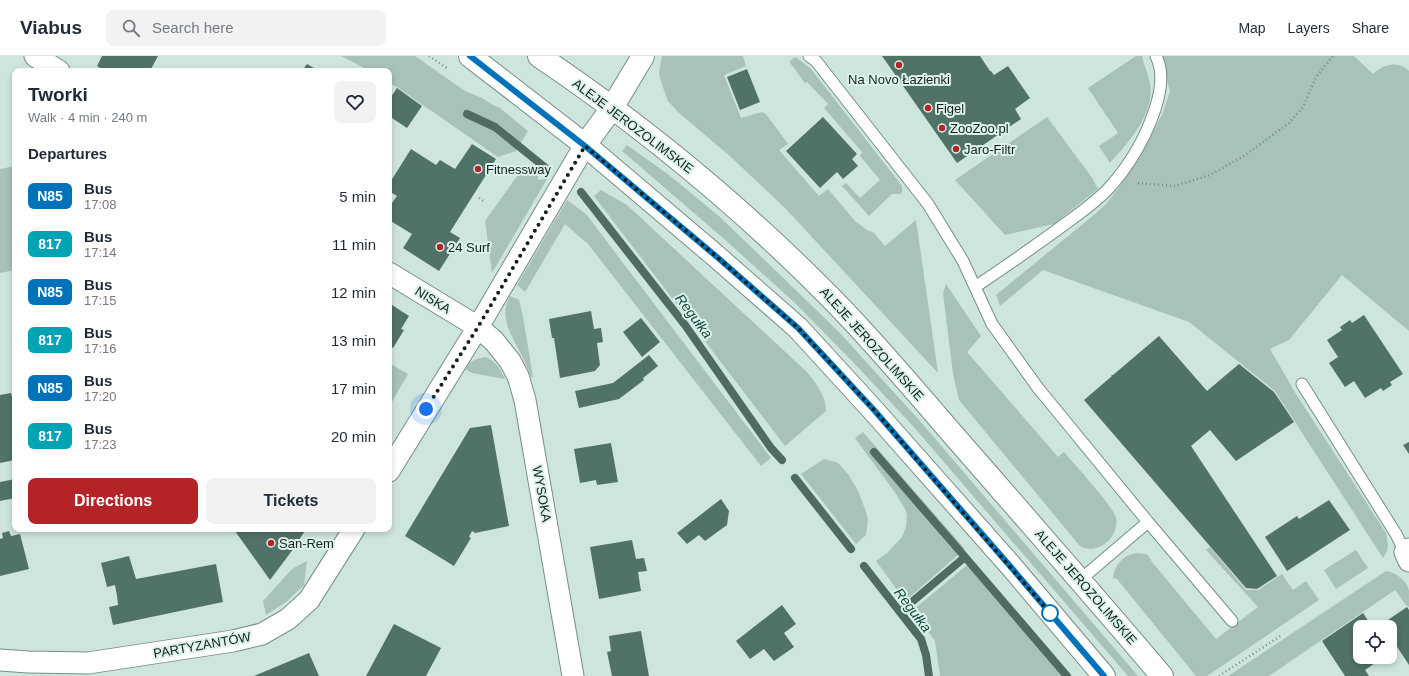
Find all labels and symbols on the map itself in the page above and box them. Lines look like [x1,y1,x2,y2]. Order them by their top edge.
marker: Na Novo Łazienki [894,60,904,70]
place label: Na Novo Łazienki [848,72,950,87]
street label: ALEJE JEROZOLIMSKIE [570,76,697,177]
place label: Figel [936,101,964,116]
marker: Figel [923,103,933,113]
place label: ZooZoo.pl [950,121,1009,136]
marker: ZooZoo.pl [937,123,947,133]
place label: Jaro-Filtr [964,142,1016,157]
marker: Jaro-Filtr [951,144,961,154]
place label: Fitnessway [486,162,552,177]
marker: Fitnessway [473,164,483,174]
place label: 24 Surf [448,240,490,255]
marker: 24 Surf [435,242,445,252]
street label: NISKA [412,283,454,317]
street label: ALEJE JEROZOLIMSKIE [817,284,927,404]
water label: Regułka [672,291,716,341]
your location [416,399,436,419]
street label: WYSOKA [530,465,554,524]
street label: ALEJE JEROZOLIMSKIE [1032,526,1140,648]
place label: San-Rem [279,536,334,551]
marker: San-Rem [266,538,276,548]
water label: Regułka [891,585,935,635]
unlabelled marker [1041,604,1059,622]
street label: PARTYZANTÓW [152,629,253,661]

